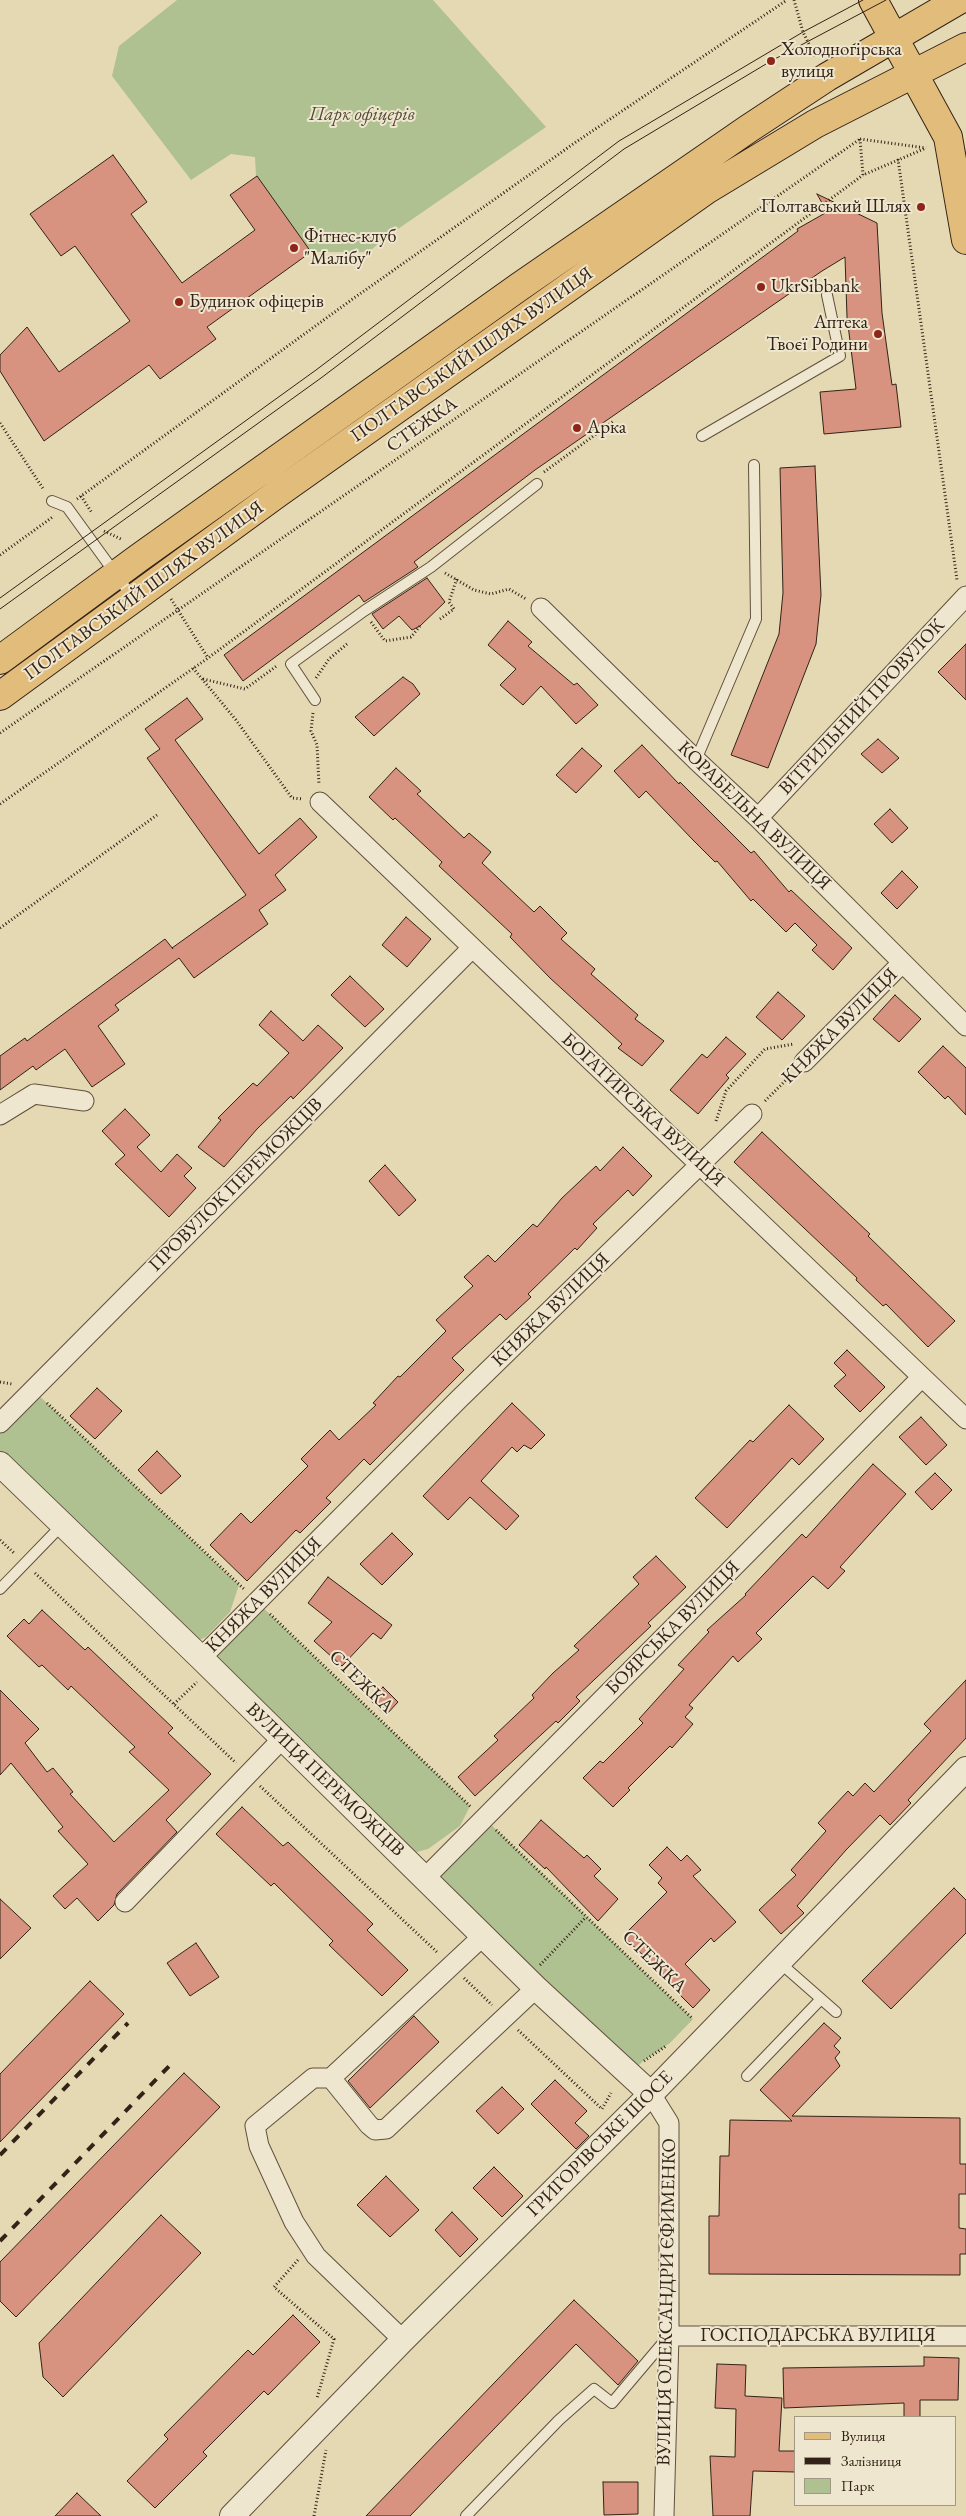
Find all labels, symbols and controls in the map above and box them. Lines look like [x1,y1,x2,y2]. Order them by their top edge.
place label: Холодногірська вулиця [781,39,902,83]
marker: Холодногірська вулиця [765,55,777,67]
park label: Парк офіцерів [309,104,415,126]
place label: Полтавський Шлях [761,196,911,218]
marker: Полтавський Шлях [915,201,927,213]
place label: Фітнес-клуб "Малібу" [304,226,397,270]
marker: Фітнес-клуб "Малібу" [288,242,300,254]
street label: ПОЛТАВСЬКИЙ ШЛЯХ ВУЛИЦЯ [346,262,598,448]
place label: UkrSibbank [771,276,859,298]
marker: UkrSibbank [755,281,767,293]
place label: Будинок офіцерів [189,291,324,313]
marker: Будинок офіцерів [173,296,185,308]
place label: Аптека Твоєї Родини [766,312,868,356]
marker: Аптека Твоєї Родини [872,328,884,340]
street label: СТЕЖКА [382,392,462,458]
place label: Арка [587,417,626,439]
marker: Арка [571,422,583,434]
street label: ПОЛТАВСЬКИЙ ШЛЯХ ВУЛИЦЯ [20,496,268,686]
street label: ВІТРИЛЬНИЙ ПРОВУЛОК [774,614,950,800]
street label: КОРАБЕЛЬНА ВУЛИЦЯ [673,737,835,895]
street label: КНЯЖА ВУЛИЦЯ [777,963,903,1089]
street label: БОГАТИРСЬКА ВУЛИЦЯ [557,1028,729,1192]
street label: ПРОВУЛОК ПЕРЕМОЖЦІВ [144,1093,328,1277]
street label: КНЯЖА ВУЛИЦЯ [488,1248,614,1372]
street label: КНЯЖА ВУЛИЦЯ [201,1532,327,1658]
street label: БОЯРСЬКА ВУЛИЦЯ [601,1556,745,1700]
street label: СТЕЖКА [324,1646,398,1718]
street label: ВУЛИЦЯ ПЕРЕМОЖЦІВ [241,1698,409,1862]
street label: СТЕЖКА [617,1926,691,1998]
street label: ГРИГОРІВСЬКЕ ШОСЕ [522,2066,678,2222]
street label: ВУЛИЦЯ ОЛЕКСАНДРИ ЄФИМЕНКО [653,2138,681,2466]
street label: ГОСПОДАРСЬКА ВУЛИЦЯ [700,2325,936,2347]
legend [794,2416,956,2506]
text: Вулиця [841,2426,886,2445]
text: Залізниця [841,2451,901,2470]
text: Парк [841,2476,874,2495]

